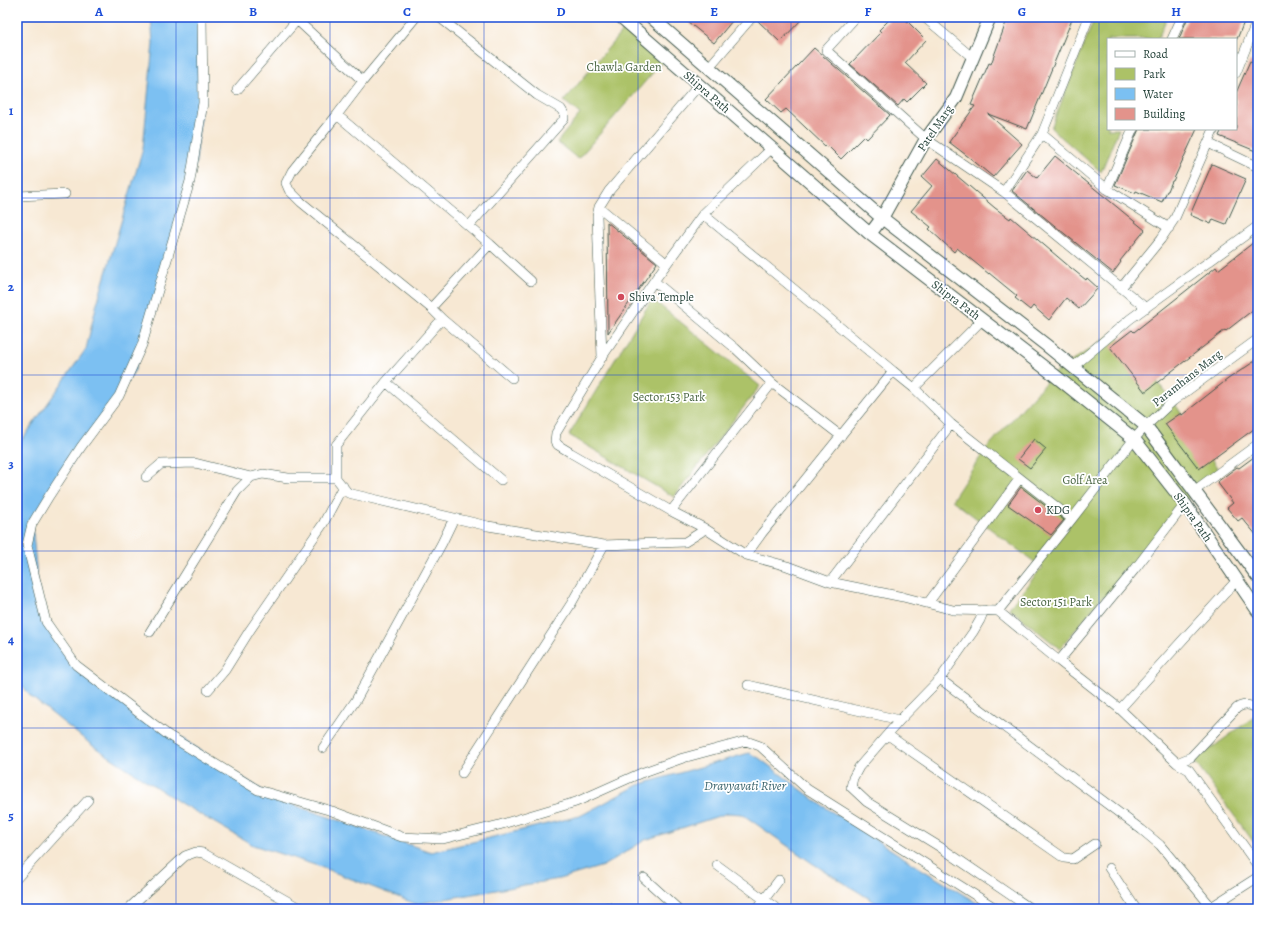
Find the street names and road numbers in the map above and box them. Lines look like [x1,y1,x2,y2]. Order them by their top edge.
street label: Shipra Path [680,67,734,117]
street label: Patel Marg [914,102,956,154]
street label: Shipra Path [928,276,984,324]
street label: Paramhans Marg [1149,346,1225,410]
street label: Shipra Path [1170,489,1216,545]

